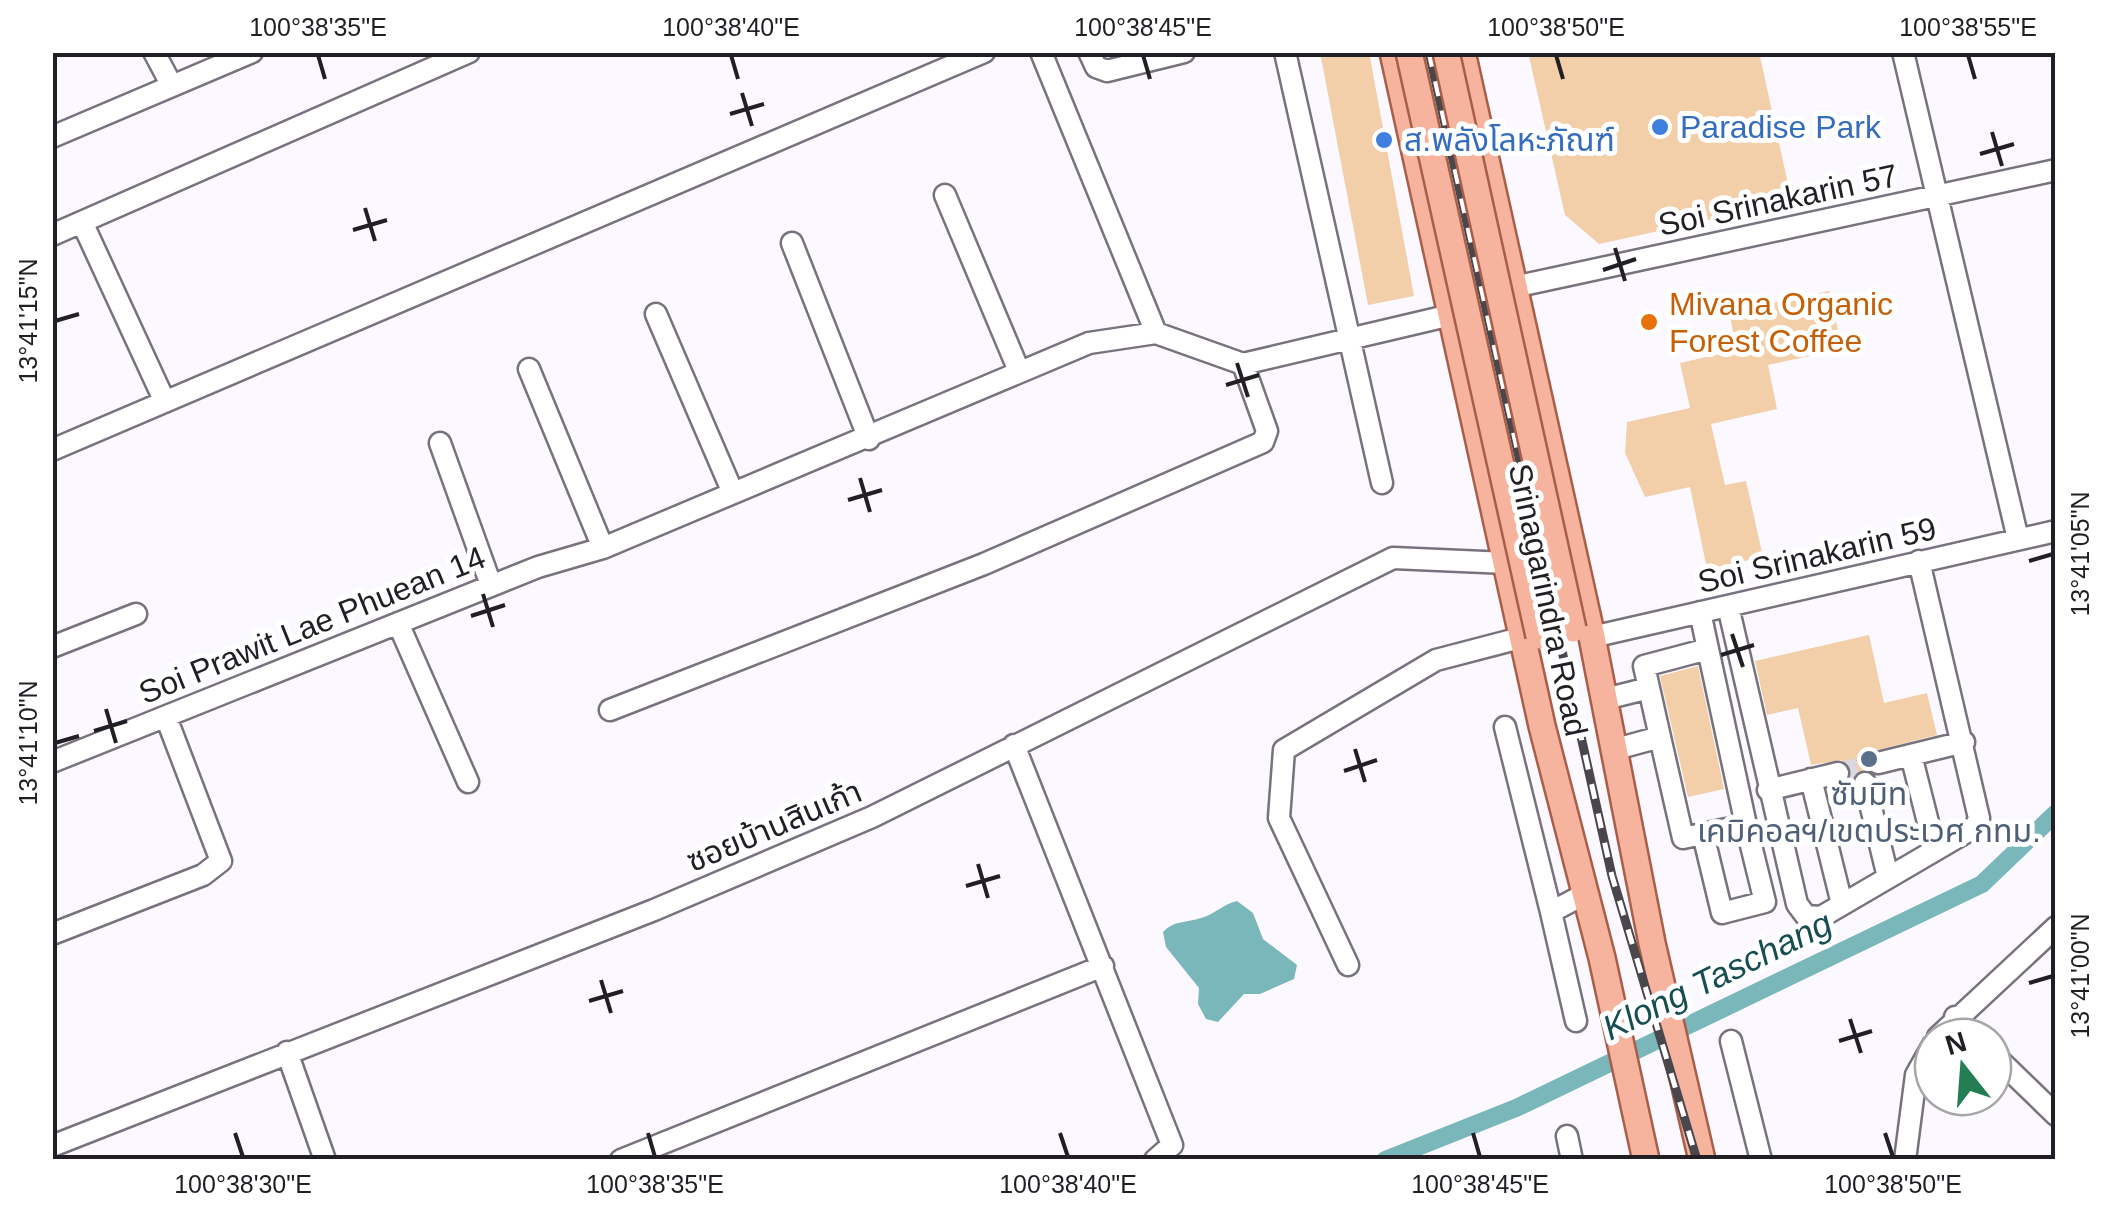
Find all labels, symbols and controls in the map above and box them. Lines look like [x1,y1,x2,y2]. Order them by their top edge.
text: 100°38'35"E [249,13,387,41]
text: 100°38'40"E [662,13,800,41]
text: 100°38'45"E [1074,13,1212,41]
text: 100°38'50"E [1487,13,1625,41]
text: 100°38'55"E [1899,13,2037,41]
place label: Paradise Park [1680,109,1882,145]
marker: Paradise Park [1649,116,1671,138]
place label: ส.พลังโลหะภัณฑ์ [1404,122,1615,158]
marker: ส.พลังโลหะภัณฑ์ [1373,129,1395,151]
street label: Soi Srinakarin 57 [1655,157,1901,243]
text: 13°41'15"N [14,258,42,384]
place label: Mivana Organic Forest Coffee [1669,286,1893,359]
marker: Mivana Organic Forest Coffee [1638,311,1660,333]
street label: Srinagarindra Road [1502,461,1594,739]
text: 13°41'05"N [2066,491,2094,617]
street label: Soi Srinakarin 59 [1694,510,1940,600]
street label: Soi Prawit Lae Phuean 14 [134,539,490,711]
text: 13°41'10"N [14,680,42,806]
marker: ซัมมิท เคมิคอลฯ/เขตประเวศ กทม. [1858,748,1880,770]
street label: ซอยบ้านสินเก้า [681,773,867,879]
place label: ซัมมิท เคมิคอลฯ/เขตประเวศ กทม. [1697,776,2041,849]
water label: Klong Taschang [1596,903,1838,1047]
text: 13°41'00"N [2066,913,2094,1039]
north arrow [1913,1017,2013,1117]
text: N [1942,1026,1970,1061]
text: 100°38'30"E [174,1170,312,1198]
text: 100°38'35"E [586,1170,724,1198]
text: 100°38'40"E [999,1170,1137,1198]
text: 100°38'45"E [1411,1170,1549,1198]
text: 100°38'50"E [1824,1170,1962,1198]

